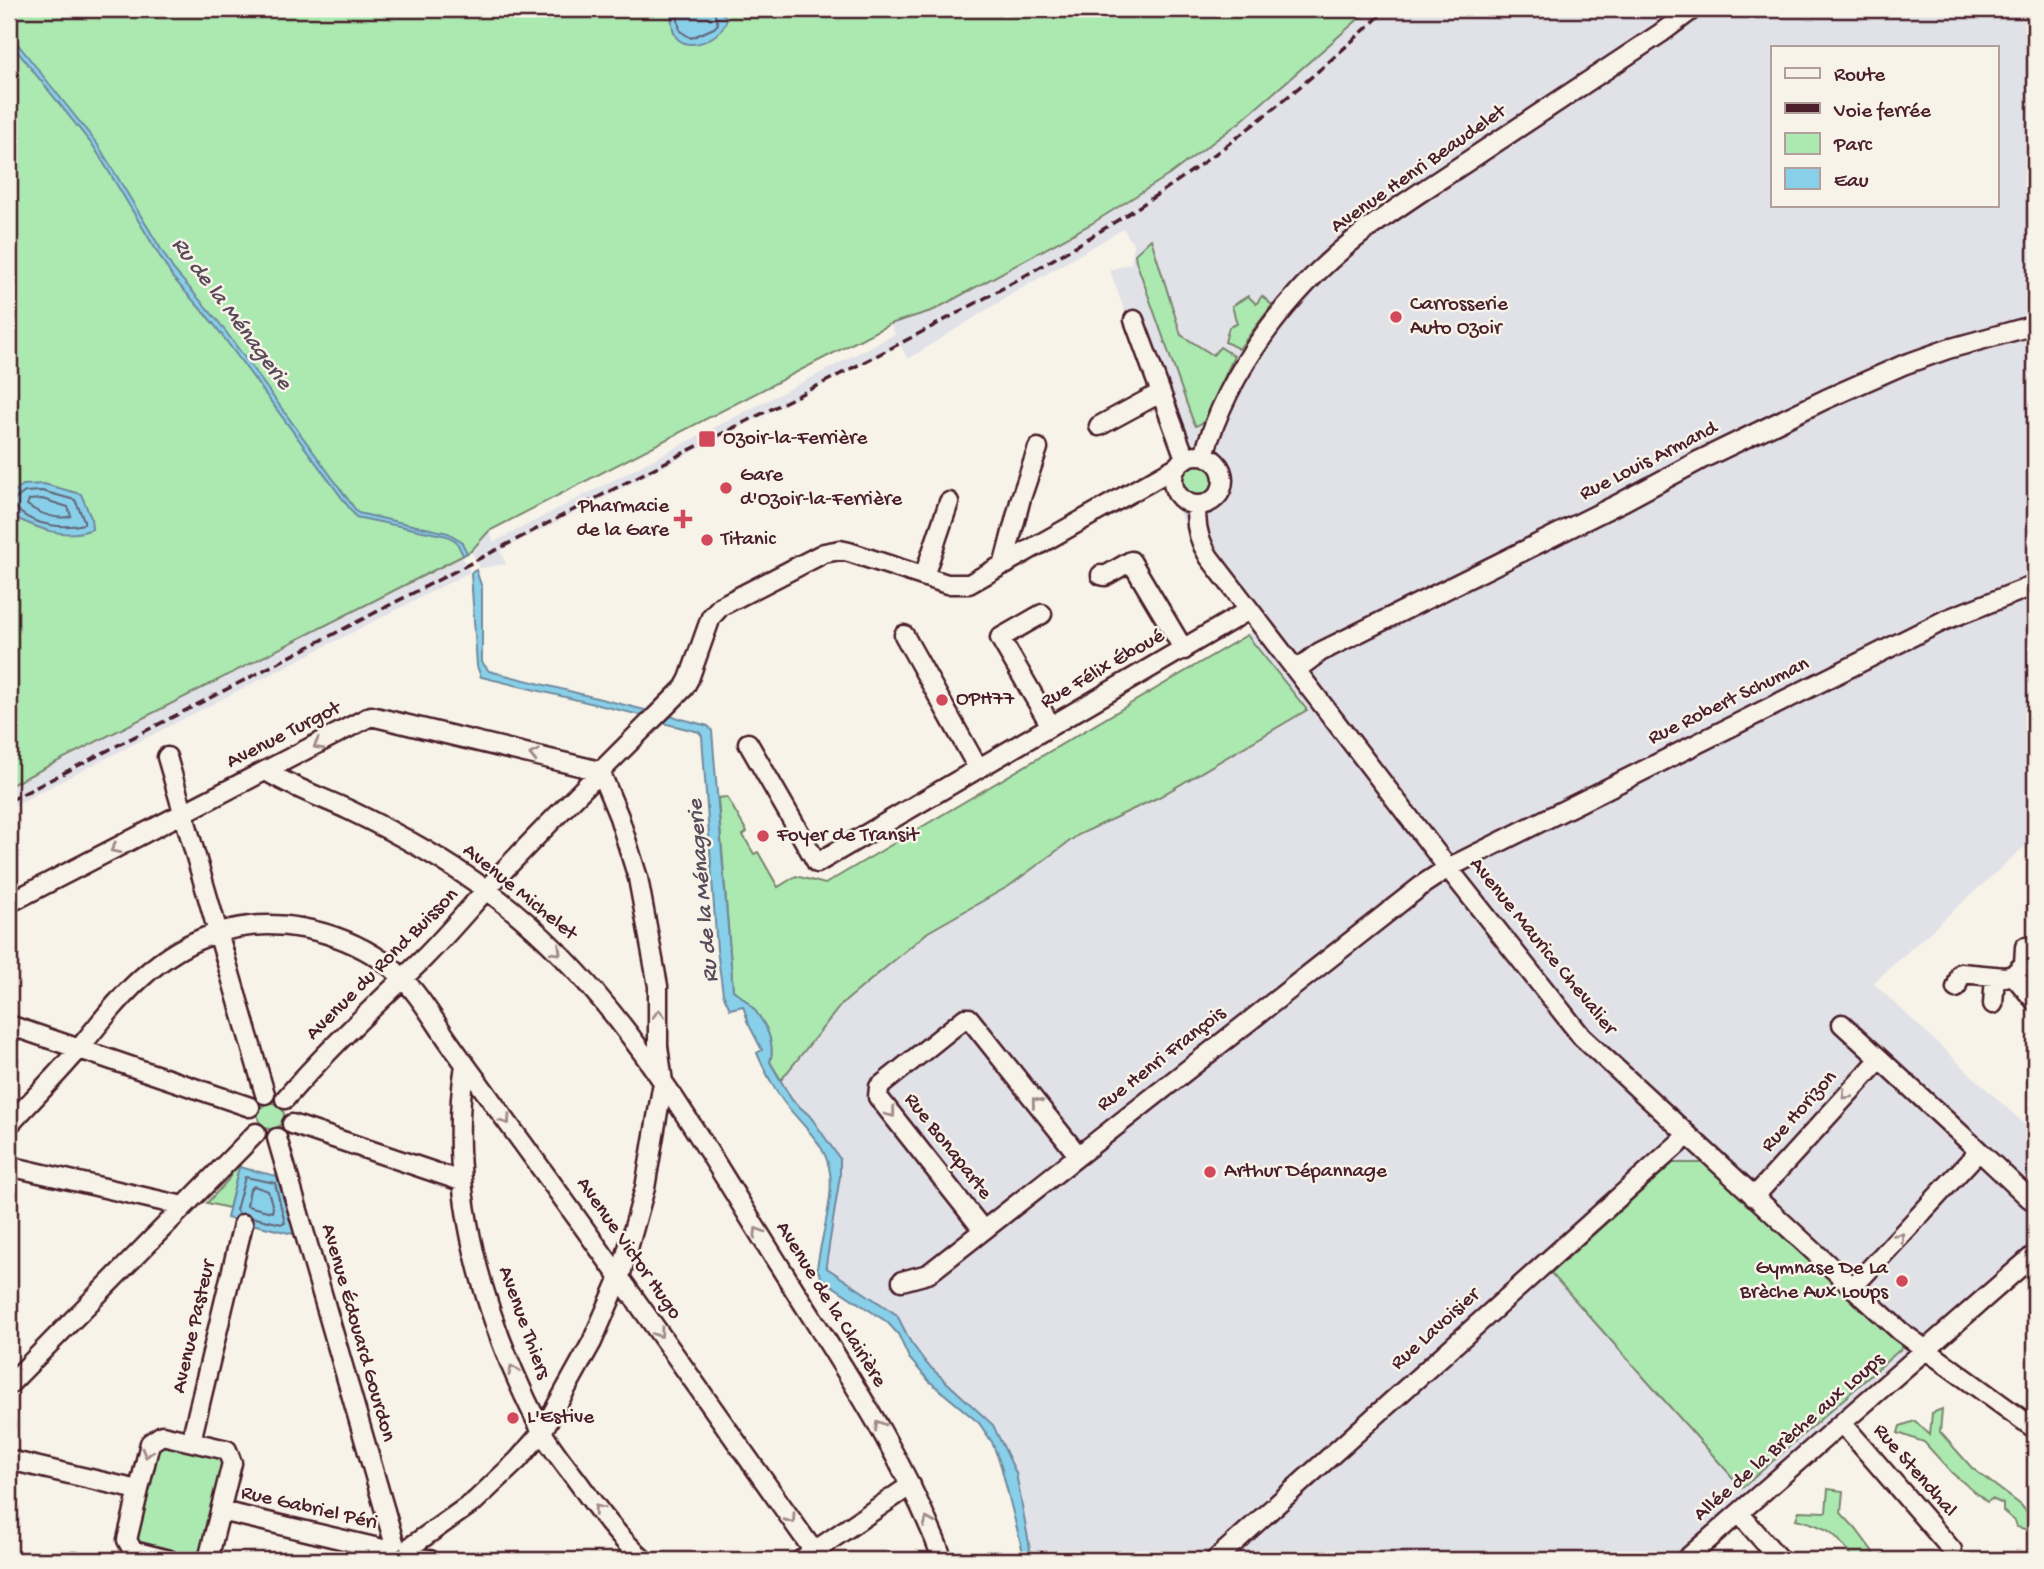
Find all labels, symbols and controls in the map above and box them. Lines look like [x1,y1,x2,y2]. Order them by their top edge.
legend [1771,46,1998,206]
text: Route [1834,64,1886,89]
street label: Avenue Henri Beaudelet [1327,99,1513,240]
text: Voie ferrée [1833,100,1932,125]
text: Parc [1833,134,1873,159]
text: Eau [1834,170,1869,195]
water label: Ru de la Ménagerie [165,232,298,396]
place label: Carrosserie Auto Ozoir [1410,293,1509,342]
marker: Carrosserie Auto Ozoir [1388,309,1404,325]
street label: Rue Louis Armand [1576,416,1723,507]
place label: Ozoir-la-Ferrière [723,427,869,452]
marker: Ozoir-la-Ferrière [697,429,717,449]
place label: Gare d'Ozoir-la-Ferrière [740,464,903,513]
marker: Gare d'Ozoir-la-Ferrière [718,480,734,496]
place label: Pharmacie de la Gare [576,495,670,544]
marker: Pharmacie de la Gare [675,511,691,527]
place label: Titanic [720,528,776,553]
marker: Titanic [699,532,715,548]
street label: Rue Félix Éboué [1036,624,1171,716]
street label: Rue Robert Schuman [1644,652,1814,752]
place label: OPH77 [956,688,1015,713]
marker: OPH77 [934,692,950,708]
street label: Avenue Turgot [223,695,347,775]
one-way arrow [313,736,325,750]
one-way arrow [528,749,540,764]
water label: Ru de la Ménagerie [682,797,725,984]
place label: Foyer de Transit [776,824,921,849]
marker: Foyer de Transit [755,828,771,844]
street label: Avenue Michelet [457,839,583,948]
one-way arrow [110,840,122,854]
street label: Avenue Maurice Chevalier [1463,853,1622,1042]
street label: Avenue du Rond Buisson [301,883,465,1047]
one-way arrow [549,943,562,956]
street label: Rue Henri François [1093,1001,1232,1118]
one-way arrow [651,1008,667,1019]
street label: Rue Horizon [1757,1066,1843,1158]
one-way arrow [1842,1087,1855,1100]
street label: Rue Bonaparte [898,1089,997,1206]
one-way arrow [1032,1097,1044,1110]
one-way arrow [883,1105,895,1118]
one-way arrow [497,1112,510,1125]
place label: Arthur Dépannage [1224,1160,1388,1185]
marker: Arthur Dépannage [1202,1164,1218,1180]
street label: Avenue Victor Hugo [570,1173,686,1325]
street label: Avenue de la Clairière [769,1217,892,1394]
street label: Avenue Édouard Gourdon [314,1221,400,1445]
one-way arrow [754,1227,767,1240]
one-way arrow [1891,1232,1904,1245]
street label: Avenue Pasteur [168,1257,223,1396]
place label: Gymnase De La Brèche Aux Loups [1739,1257,1889,1306]
street label: Avenue Thiers [491,1263,555,1384]
marker: Gymnase De La Brèche Aux Loups [1894,1273,1910,1289]
street label: Rue Lavoisier [1386,1282,1487,1377]
one-way arrow [651,1325,664,1338]
street label: Allée de la Brèche aux Loups [1689,1347,1892,1528]
one-way arrow [507,1365,521,1378]
place label: L'Estive [527,1406,595,1431]
marker: L'Estive [505,1410,521,1426]
street label: Rue Stendhal [1867,1419,1961,1523]
one-way arrow [874,1420,887,1433]
one-way arrow [141,1447,156,1459]
street label: Rue Gabriel Péri [238,1481,380,1537]
one-way arrow [594,1505,607,1517]
one-way arrow [783,1511,795,1523]
one-way arrow [922,1517,936,1530]

